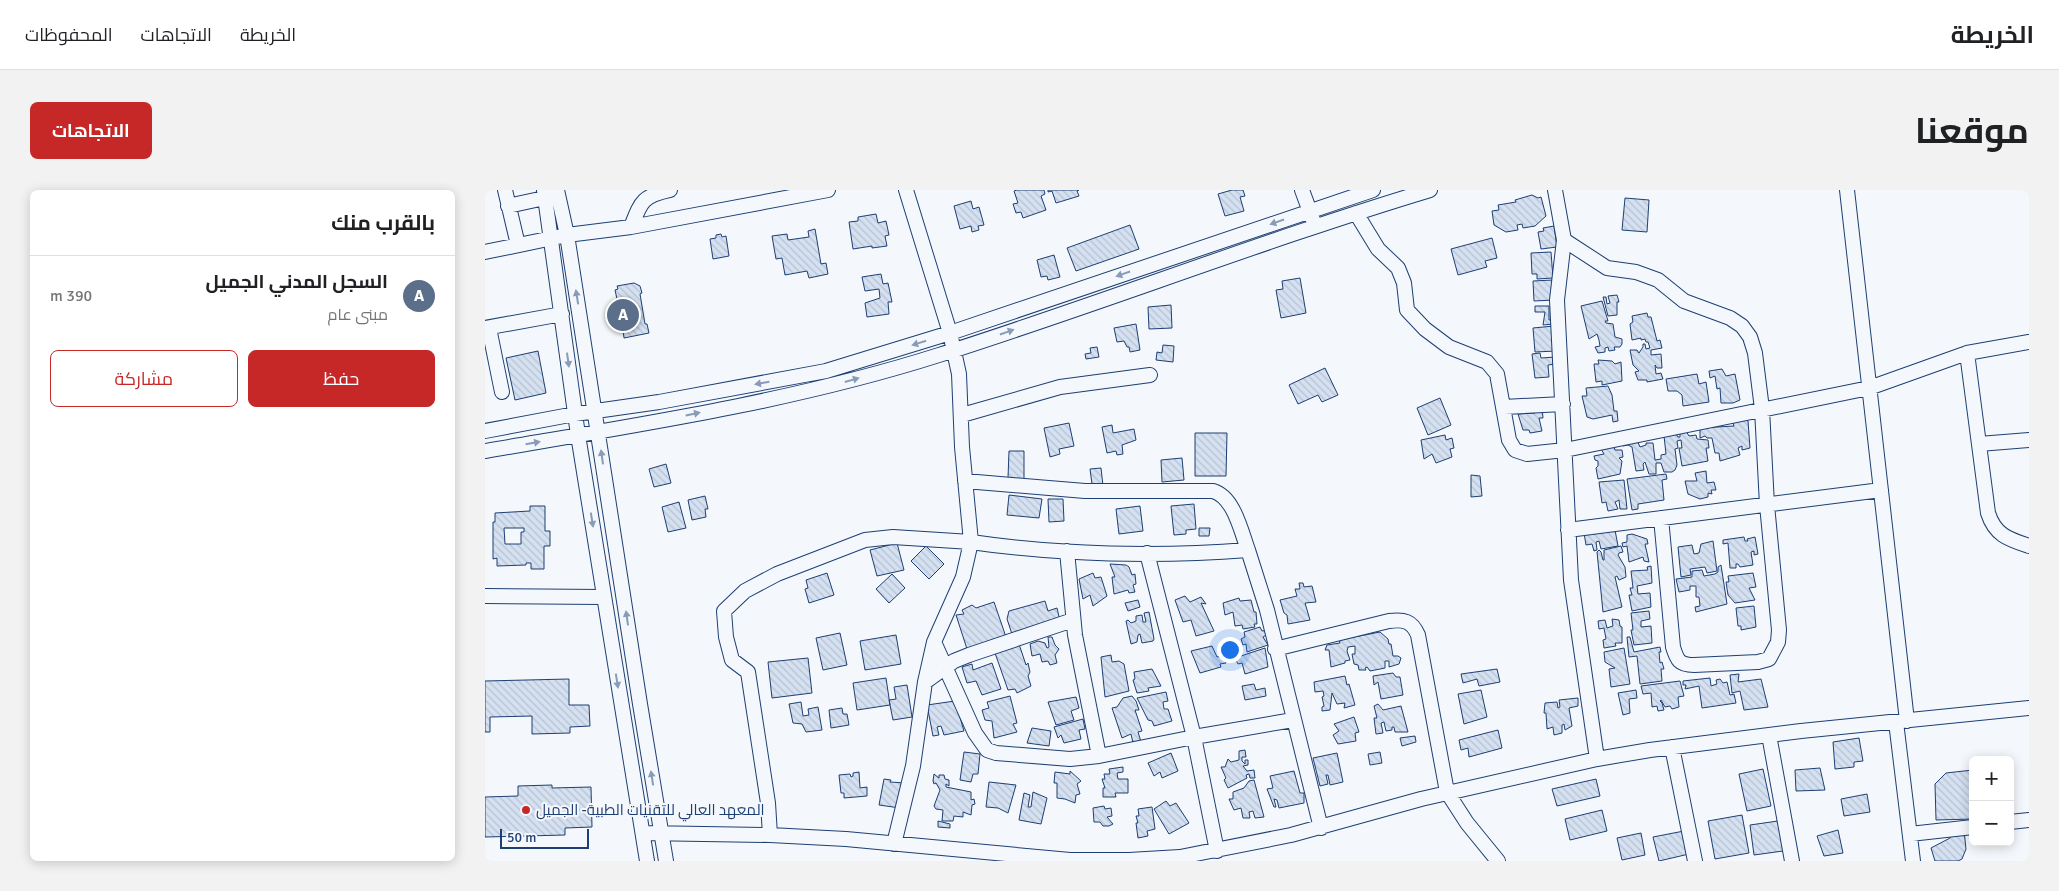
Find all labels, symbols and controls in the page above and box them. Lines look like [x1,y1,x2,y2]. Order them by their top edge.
text: الخريطة [1951,20,2034,50]
text: المحفوظات [25,24,113,46]
text: الاتجاهات [141,24,212,46]
text: الخريطة [240,24,296,46]
button: الاتجاهات [30,102,152,159]
text: موقعنا [1915,110,2029,153]
text: بالقرب منك [331,210,435,236]
one-way arrow [1269,218,1284,226]
text: السجل المدني الجميل [206,270,388,294]
one-way arrow [1116,271,1131,278]
text: 390 m [50,286,92,306]
text: A [414,286,424,306]
one-way arrow [572,288,580,304]
pin: A [607,296,639,334]
text: مبنى عام [328,305,388,325]
one-way arrow [1000,328,1015,336]
one-way arrow [912,339,927,347]
button: مشاركة [50,350,238,407]
button: حفظ [248,350,435,407]
one-way arrow [564,352,572,368]
one-way arrow [844,375,859,383]
one-way arrow [755,379,770,387]
one-way arrow [685,410,700,418]
one-way arrow [525,439,541,447]
one-way arrow [598,449,606,465]
one-way arrow [589,513,597,529]
one-way arrow [623,610,631,626]
your location [1217,637,1243,663]
one-way arrow [613,673,621,689]
map controls [1969,756,2014,846]
button: + [1969,756,2014,801]
one-way arrow [648,770,656,786]
place label: المعهد العالي للتقنيات الطبية- الجميل [536,801,765,822]
button: − [1969,801,2014,846]
marker: المعهد العالي للتقنيات الطبية- الجميل [520,804,532,816]
scale bar [500,826,589,849]
text: 50 m [507,829,536,846]

